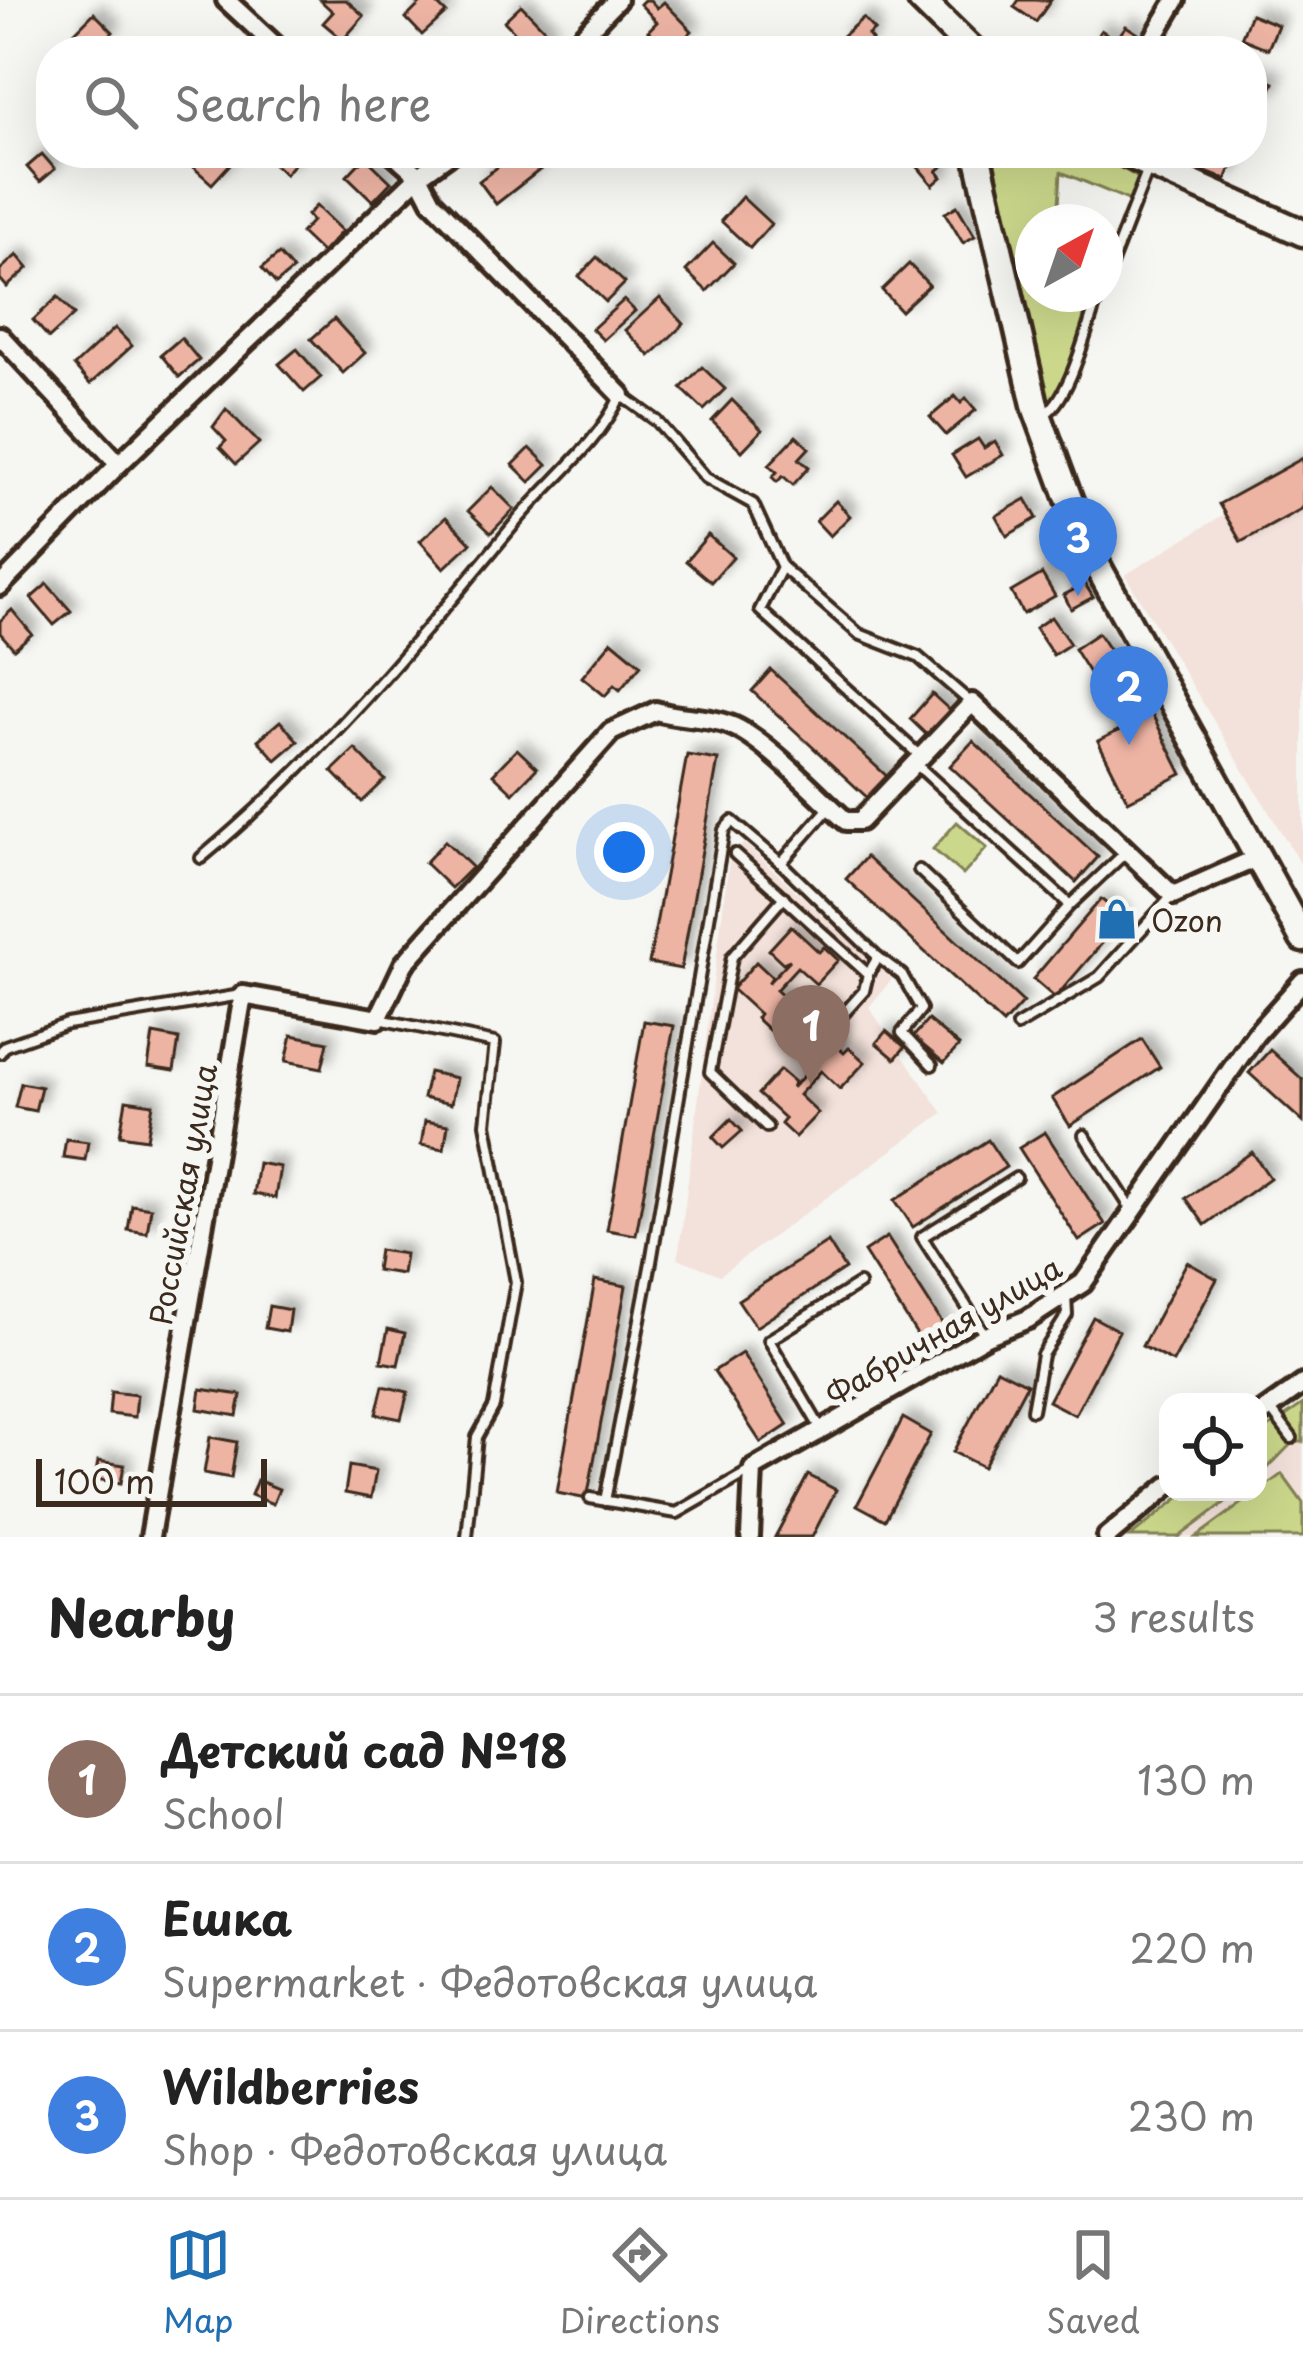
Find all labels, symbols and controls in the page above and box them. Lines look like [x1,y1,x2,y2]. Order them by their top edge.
search box [36,36,1267,168]
text: Search here [174,68,431,136]
icon: search [78,69,144,135]
north arrow [1015,204,1123,312]
pin: 3 [1039,497,1117,596]
pin: 2 [1090,646,1168,745]
your location [594,822,654,882]
shop icon: Ozon [1094,896,1140,942]
place label: Ozon [1151,897,1223,942]
pin: 1 [772,985,850,1084]
street label: Российская улица [137,1060,227,1328]
street label: Фабричная улица [817,1244,1069,1416]
map controls [1159,1393,1267,1501]
button: locate [1159,1393,1267,1501]
scale bar [36,1453,267,1506]
text: 100 m [54,1455,155,1505]
text: Nearby [48,1577,235,1654]
text: 3 results [1092,1586,1255,1645]
text: Детский сад №18 [162,1715,568,1783]
text: 1 [78,1749,96,1808]
text: 130 m [1137,1749,1255,1808]
text: School [162,1783,285,1842]
text: Ешка [162,1883,292,1951]
text: 2 [73,1917,101,1976]
text: 220 m [1130,1917,1255,1976]
text: Supermarket · Федотовская улица [162,1951,817,2010]
text: Wildberries [162,2051,419,2119]
text: 3 [74,2085,100,2144]
text: 230 m [1128,2085,1255,2144]
text: Shop · Федотовская улица [162,2119,667,2178]
tab: Map [163,2222,234,2344]
tab: Directions [560,2222,720,2344]
tab: Saved [1046,2222,1140,2344]

